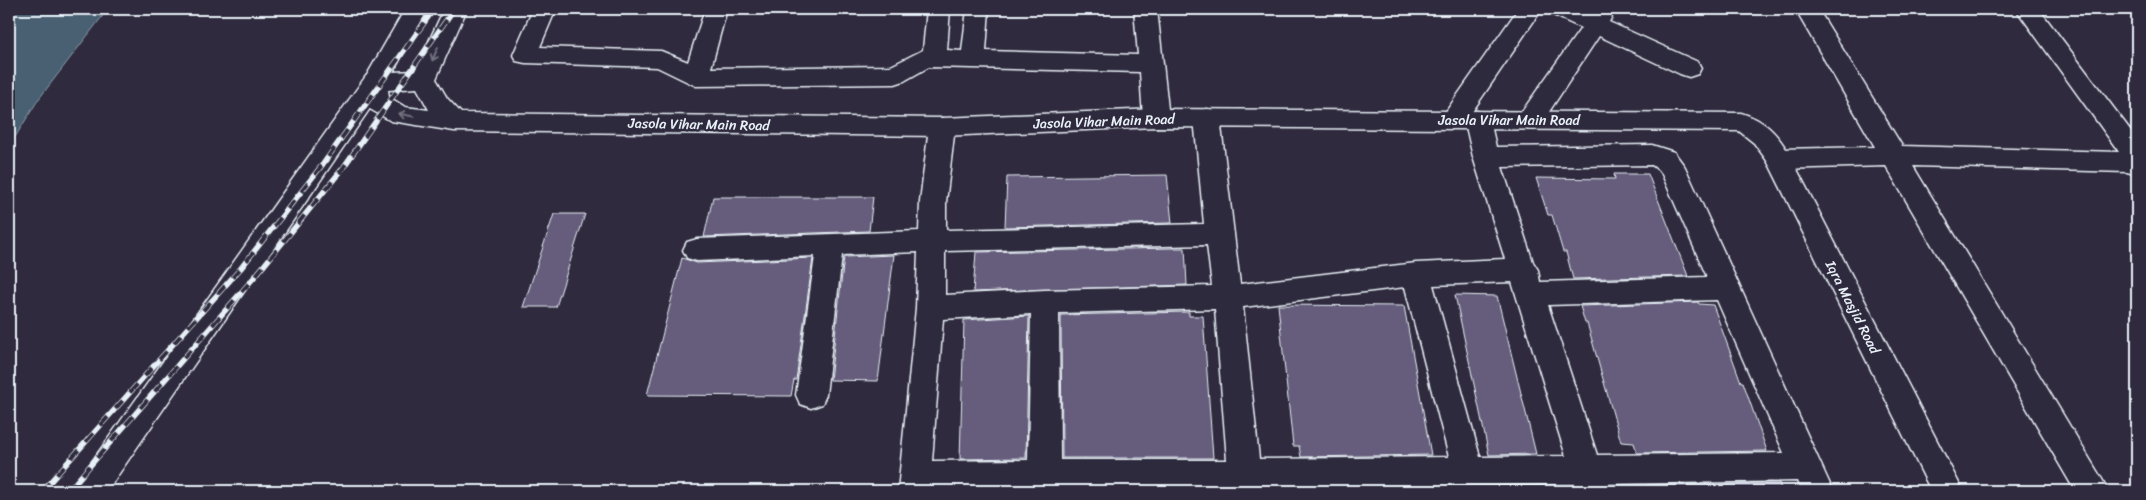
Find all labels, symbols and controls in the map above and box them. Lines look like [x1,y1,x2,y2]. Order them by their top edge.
one-way arrow [430,46,439,61]
street label: Jasola Vihar Main Road [1032,106,1177,136]
street label: Jasola Vihar Main Road [1437,108,1581,133]
one-way arrow [399,110,415,119]
street label: Jasola Vihar Main Road [627,111,772,138]
street label: Iqra Masjid Road [1818,255,1888,360]

